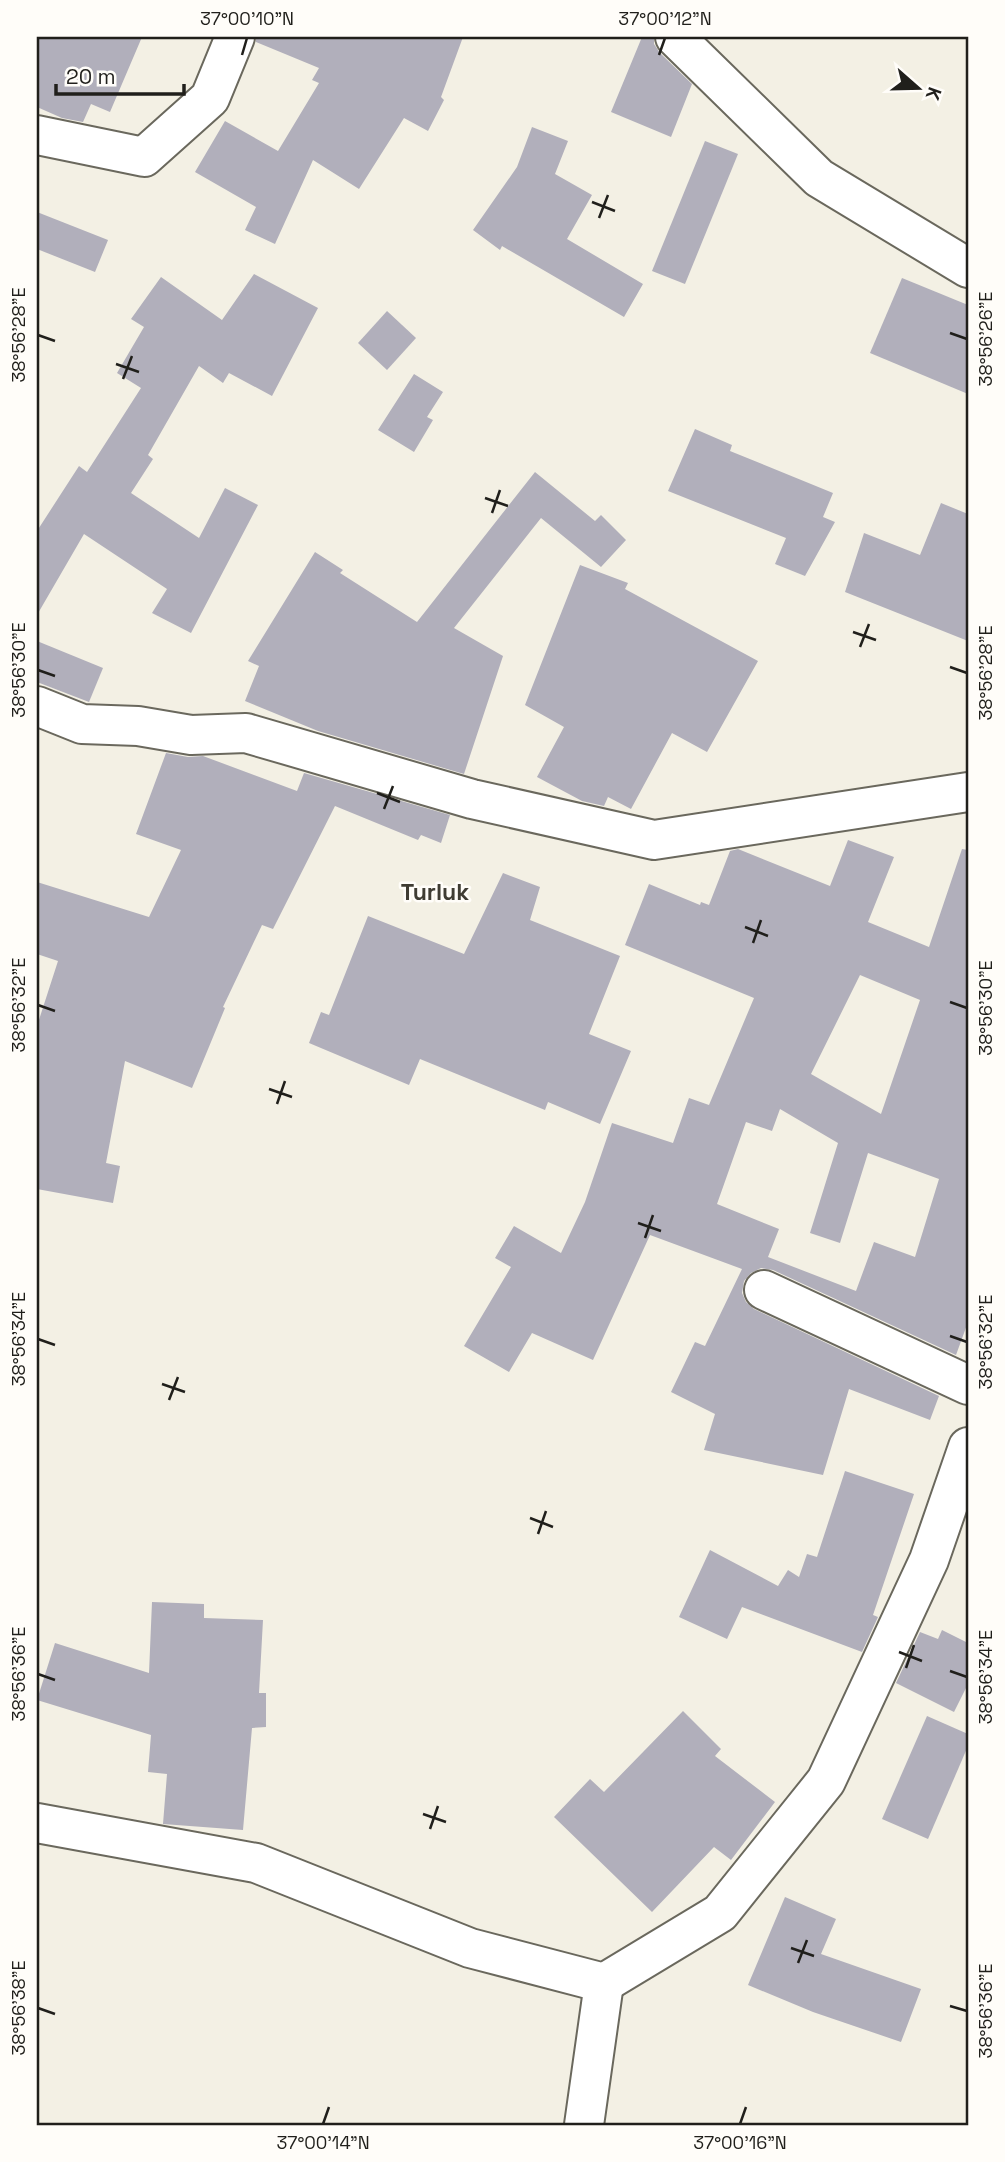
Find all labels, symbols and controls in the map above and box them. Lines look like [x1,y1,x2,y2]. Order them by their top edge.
text: 37°00'10"N [200,7,294,30]
text: 37°00'12"N [618,7,712,30]
scale bar [56,52,184,96]
north arrow [883,52,953,122]
text: 20 m [66,63,116,90]
text: K [920,84,947,104]
text: 38°56'28"E [7,287,30,383]
text: 38°56'26"E [974,292,997,386]
text: 38°56'30"E [7,622,30,718]
text: 38°56'28"E [974,625,997,721]
district label: Turluk [401,877,469,907]
text: 38°56'32"E [7,958,30,1052]
text: 38°56'30"E [974,960,997,1056]
text: 38°56'34"E [7,1292,30,1386]
text: 38°56'32"E [974,1295,997,1389]
text: 38°56'36"E [7,1627,30,1721]
text: 38°56'34"E [974,1630,997,1724]
text: 38°56'38"E [7,1960,30,2056]
text: 38°56'36"E [974,1964,997,2058]
text: 37°00'14"N [276,2131,370,2154]
text: 37°00'16"N [693,2131,787,2154]

